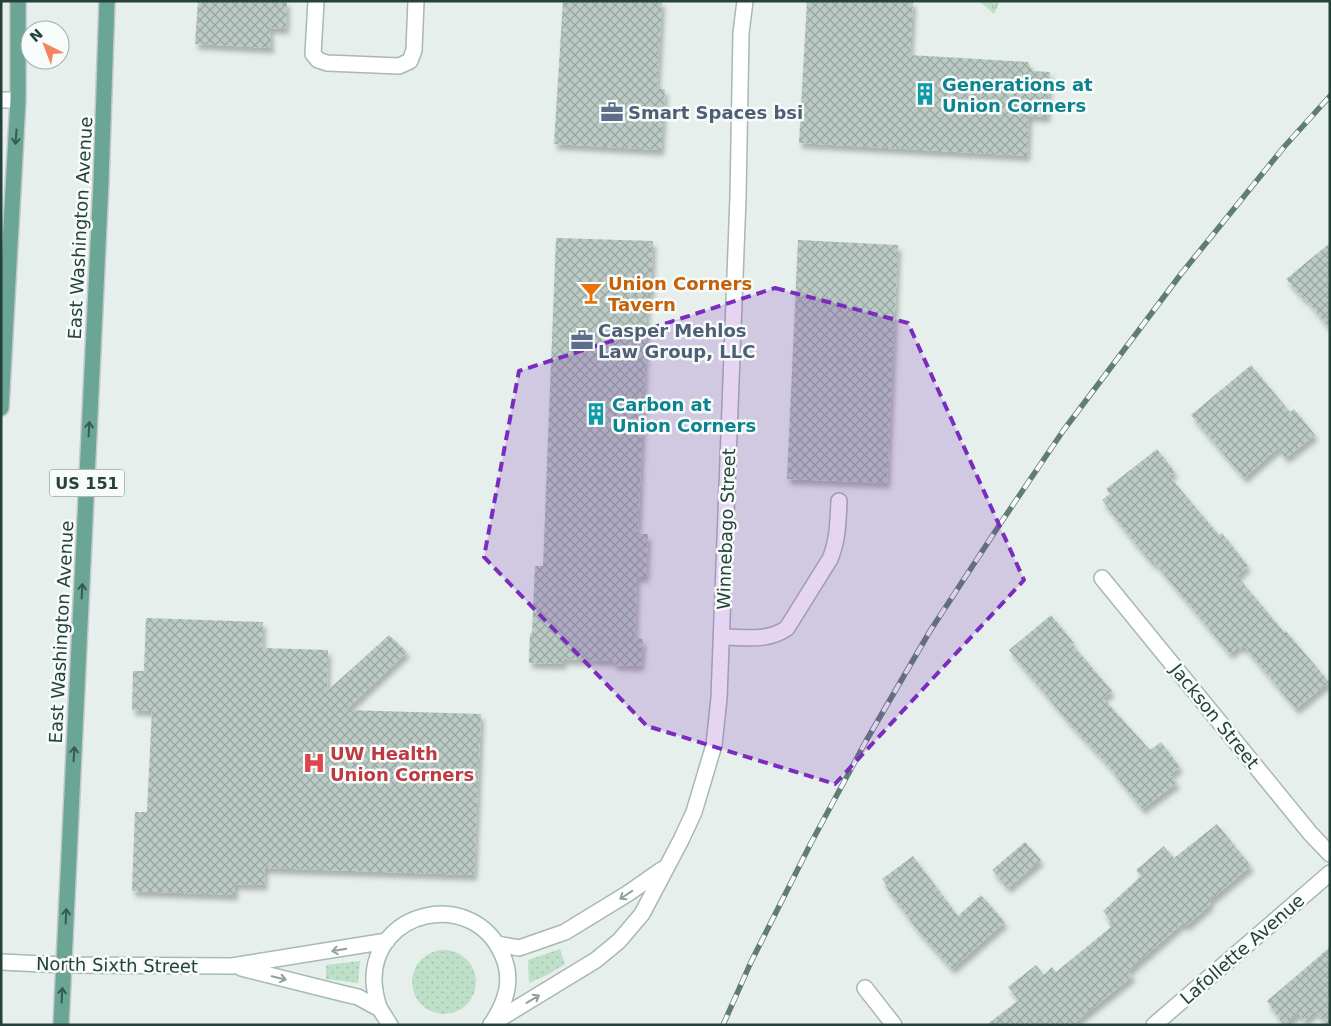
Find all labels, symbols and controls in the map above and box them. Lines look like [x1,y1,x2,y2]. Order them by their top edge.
north arrow [20,20,70,70]
text: N [27,25,46,45]
place label: Generations at Union Corners [942,74,1093,116]
building icon: Generations at Union Corners [912,81,938,107]
office icon: Smart Spaces bsi [599,99,625,125]
place label: Smart Spaces bsi [628,102,803,123]
street label: East Washington Avenue [64,116,96,340]
one-way arrow [11,129,20,145]
place label: Union Corners Tavern [608,273,752,315]
bar icon: Union Corners Tavern [578,280,604,306]
place label: Casper Mehlos Law Group, LLC [598,320,755,362]
office icon: Casper Mehlos Law Group, LLC [569,327,595,353]
place label: Carbon at Union Corners [612,394,756,436]
building icon: Carbon at Union Corners [583,401,609,427]
one-way arrow [85,421,94,437]
street label: Winnebago Street [713,448,739,610]
road number: US 151 [49,469,124,496]
street label: East Washington Avenue [45,520,77,744]
one-way arrow [77,584,86,600]
street label: Jackson Street [1166,659,1264,773]
place label: UW Health Union Corners [330,743,474,785]
one-way arrow [69,746,79,762]
hospital icon: UW Health Union Corners [301,750,327,776]
street label: Lafollette Avenue [1176,889,1308,1009]
one-way arrow [620,890,634,900]
one-way arrow [62,908,71,924]
one-way arrow [331,945,347,955]
street label: North Sixth Street [36,953,198,977]
one-way arrow [271,974,287,983]
one-way arrow [58,987,67,1003]
one-way arrow [525,994,539,1004]

